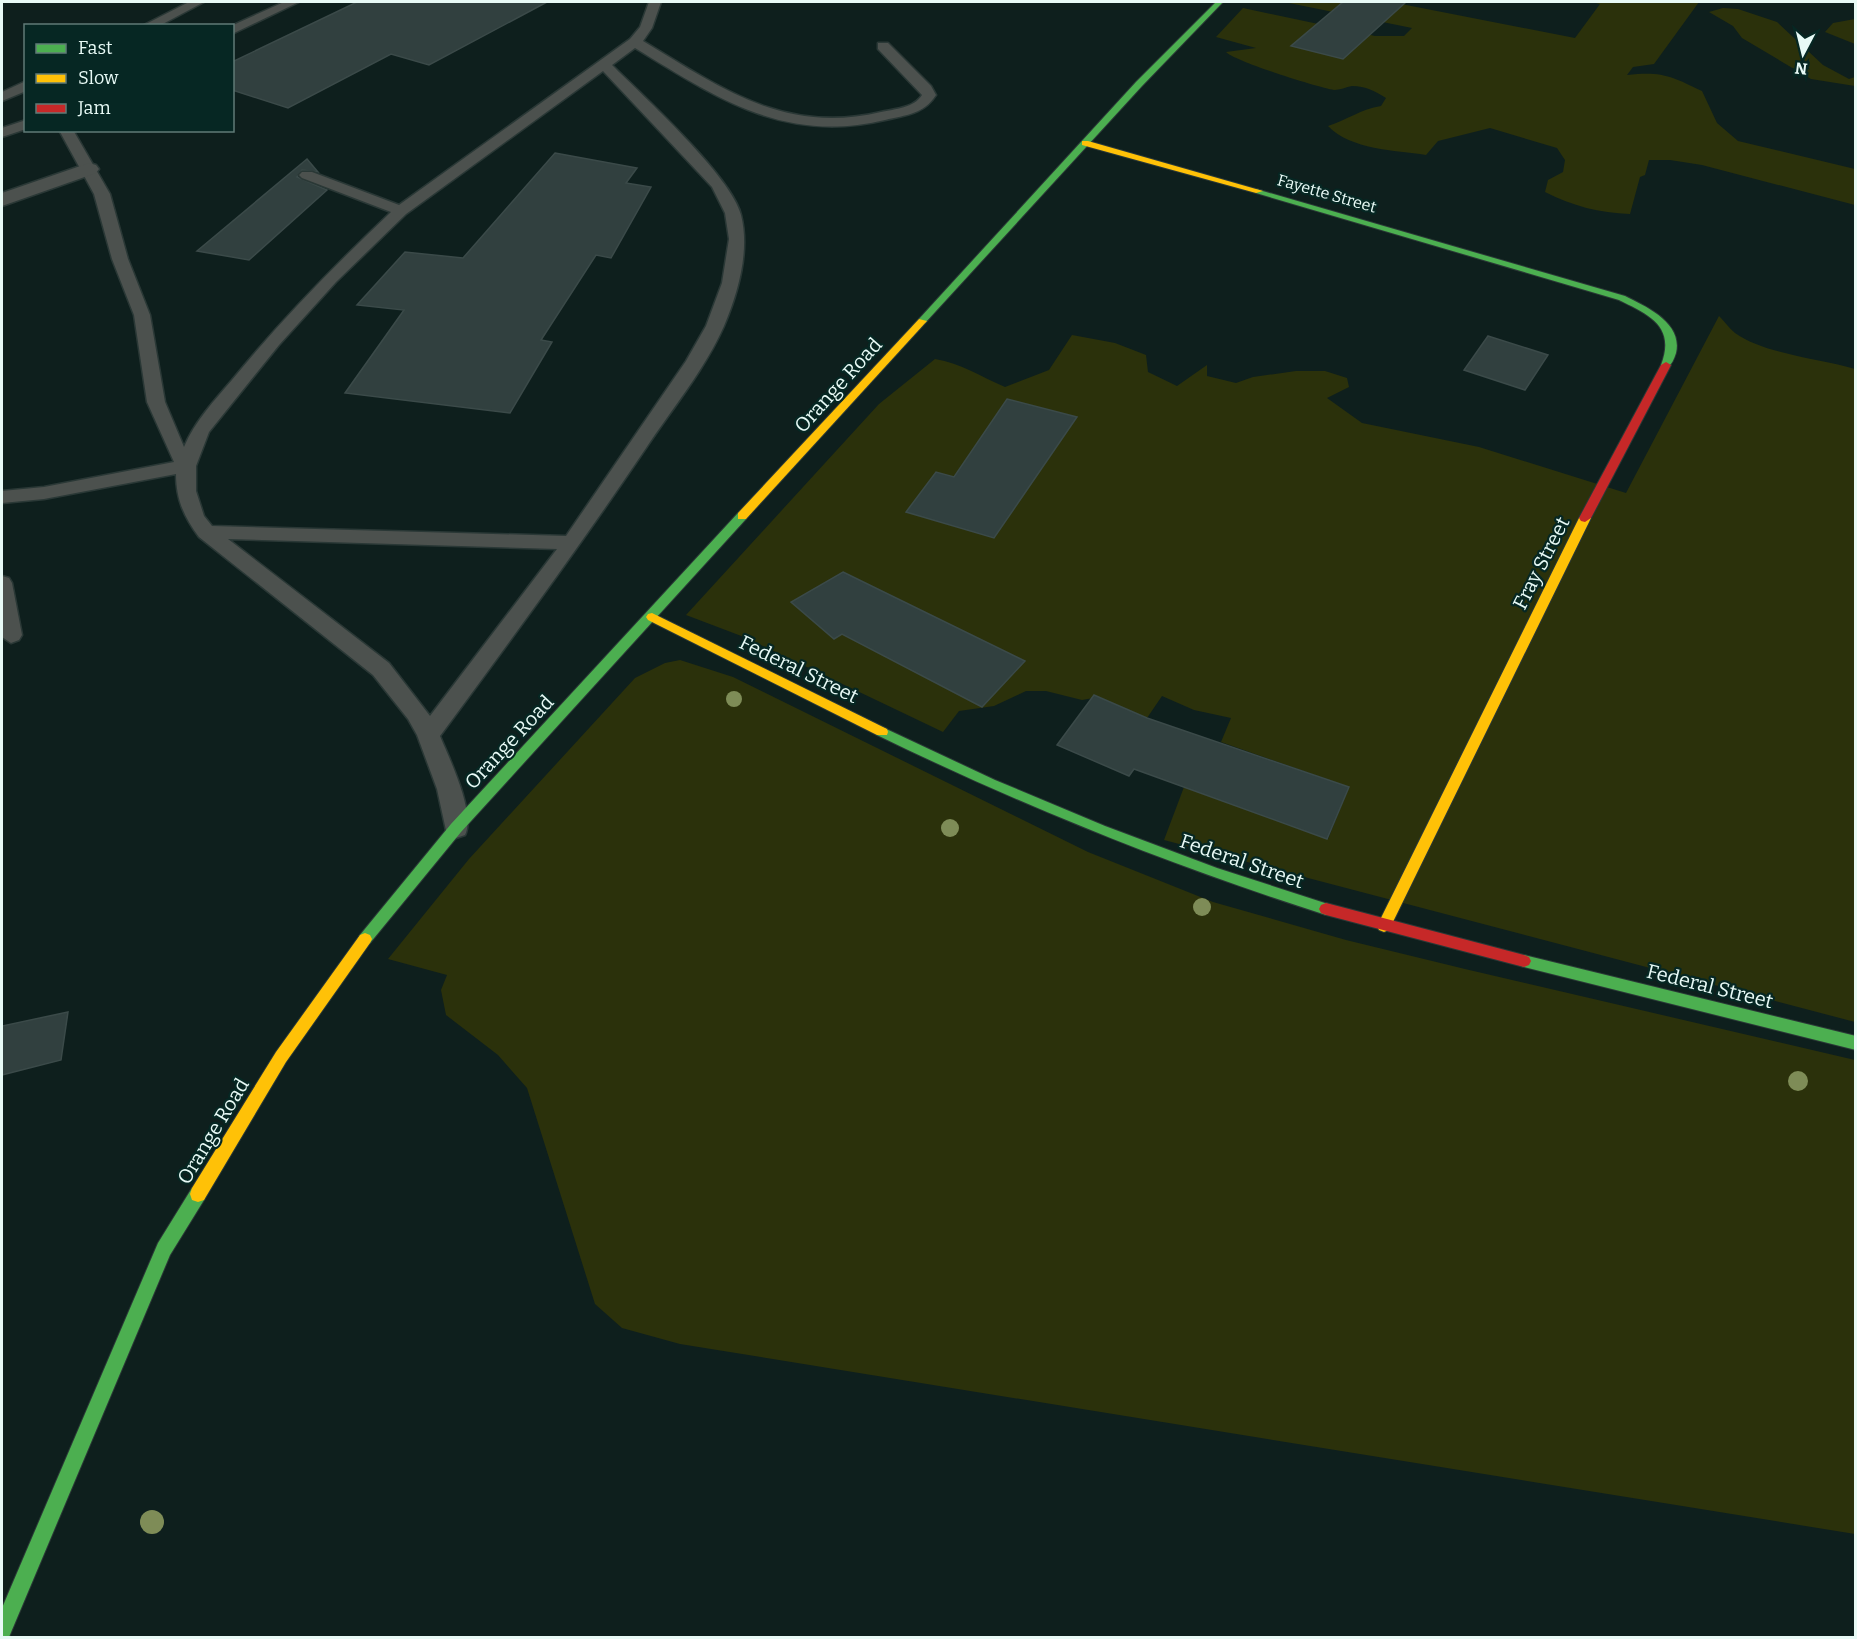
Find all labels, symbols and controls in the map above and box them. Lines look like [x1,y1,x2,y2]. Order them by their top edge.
legend [24,24,234,132]
north arrow [1773,24,1833,84]
text: Fast [78,37,113,59]
text: N [1794,58,1809,79]
text: Slow [78,67,119,89]
text: Jam [77,97,111,119]
street label: Fayette Street [1275,170,1379,217]
street label: Orange Road [789,333,887,437]
street label: Fray Street [1507,513,1575,613]
street label: Federal Street [736,630,862,708]
street label: Orange Road [460,690,559,794]
street label: Federal Street [1177,829,1307,893]
street label: Federal Street [1644,959,1776,1013]
street label: Orange Road [172,1074,254,1188]

